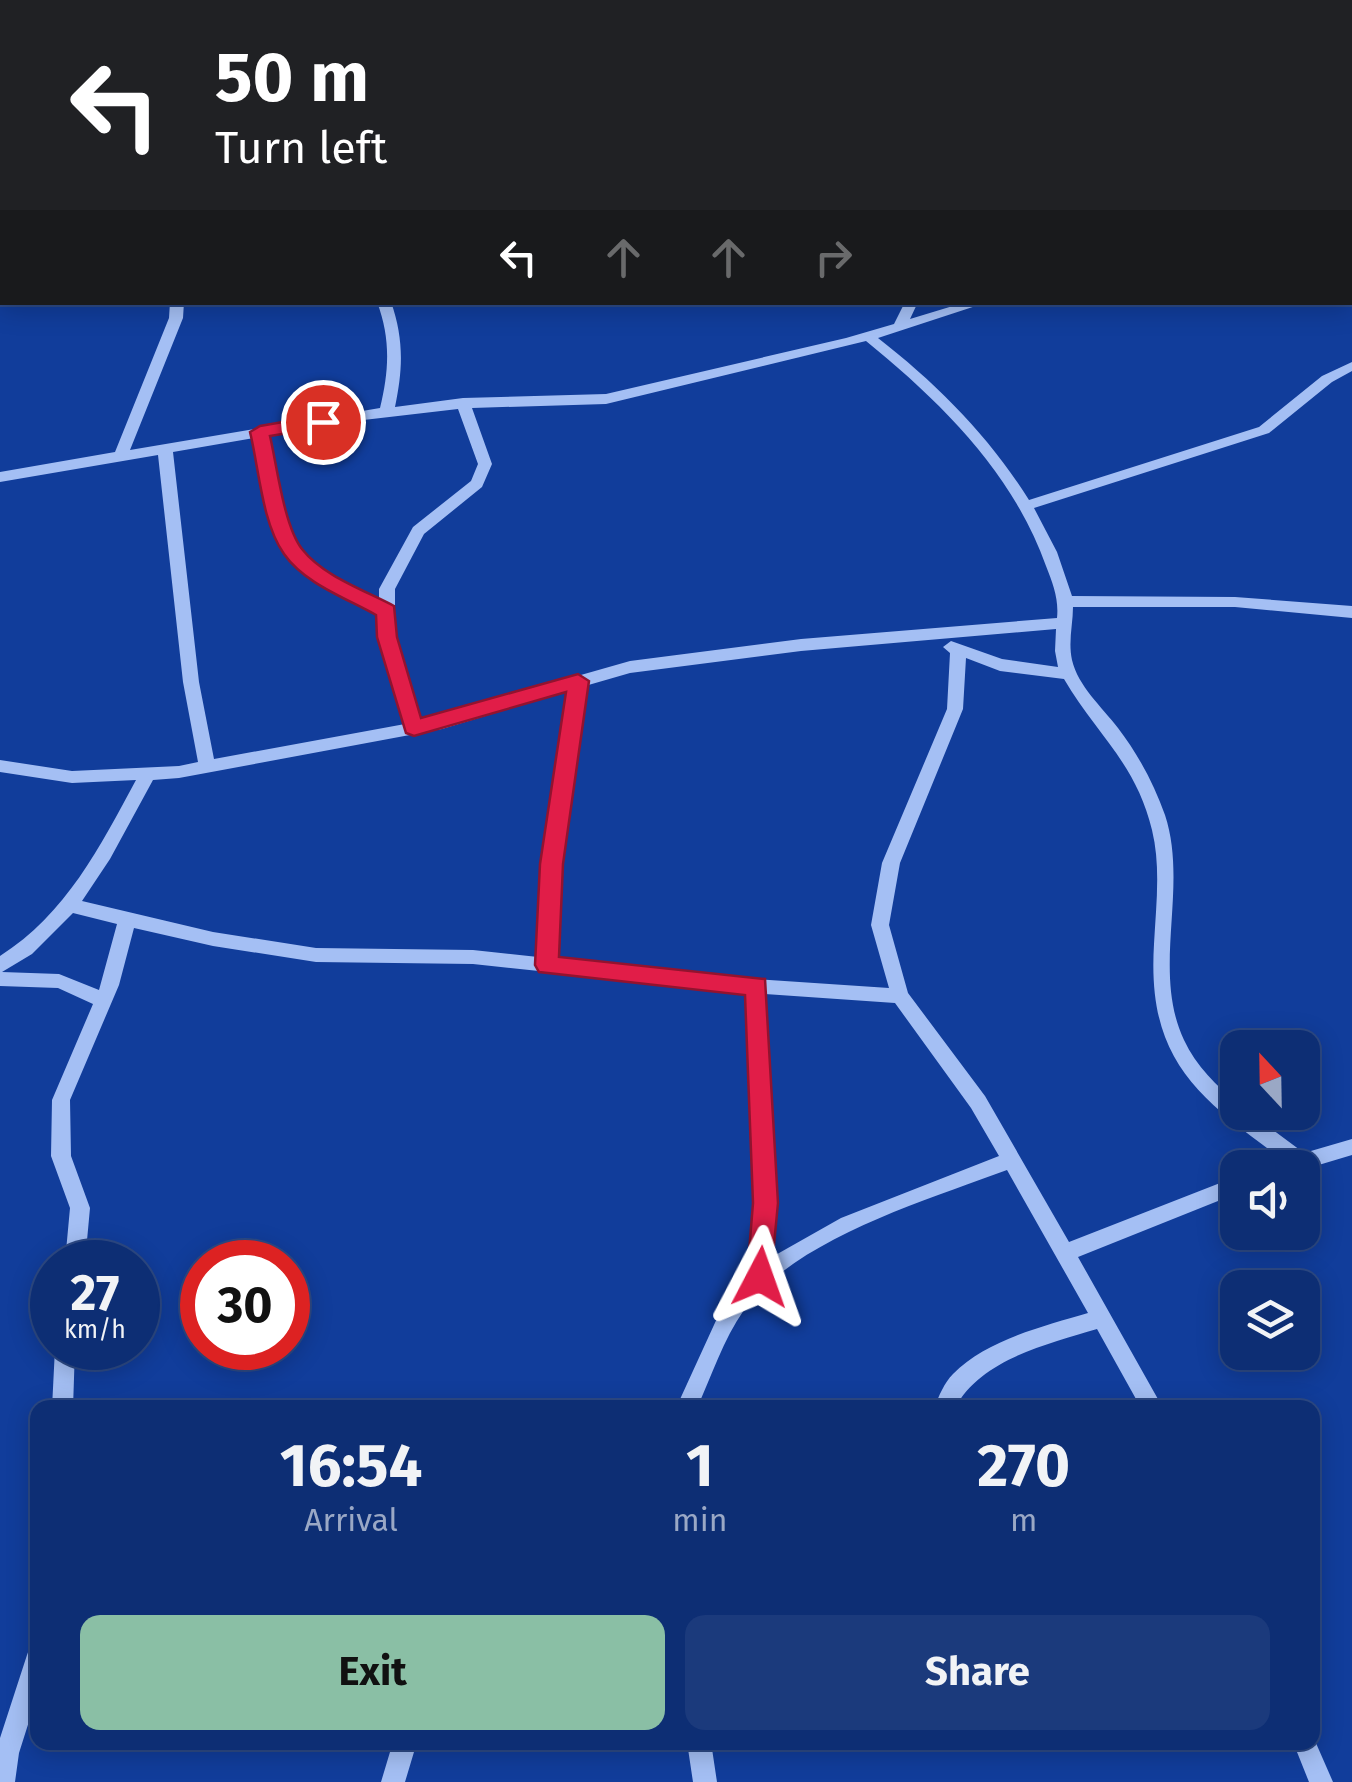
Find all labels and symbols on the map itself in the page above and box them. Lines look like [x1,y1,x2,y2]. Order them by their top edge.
pin [281,380,366,465]
north arrow [1220,1030,1320,1130]
position arrow [708,1225,812,1329]
speed limit sign: 30 [180,1240,310,1370]

